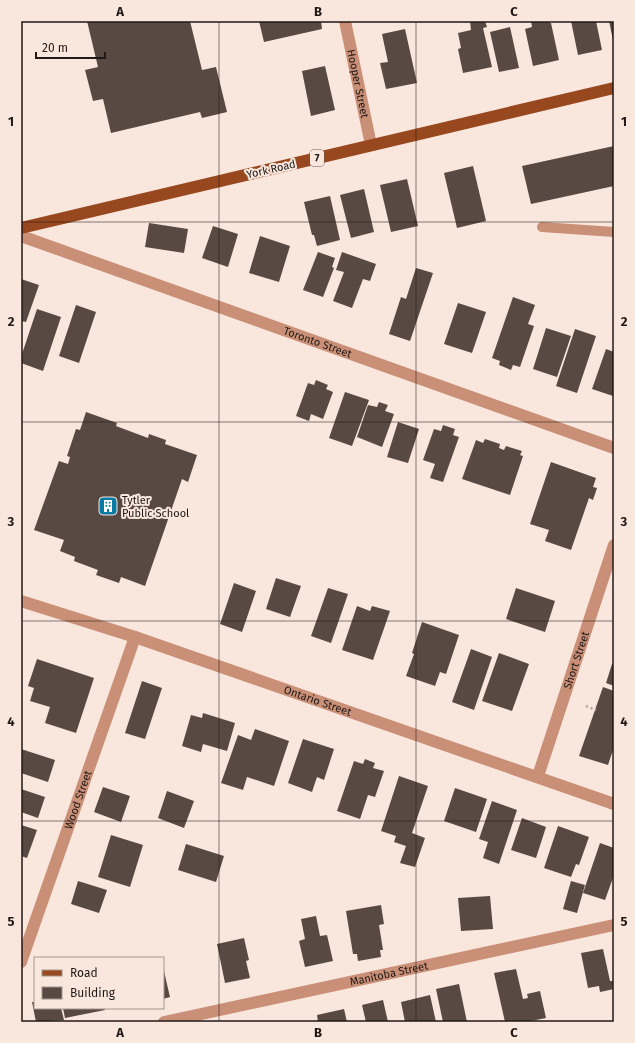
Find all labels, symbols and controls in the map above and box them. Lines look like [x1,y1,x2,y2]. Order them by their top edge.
text: A [115,4,124,19]
text: B [314,4,322,19]
text: C [510,4,518,19]
scale bar [36,34,105,60]
text: 20 m [42,41,68,55]
street label: Hooper Street [344,48,371,119]
text: 1 [8,114,14,129]
text: 1 [621,114,627,129]
road number: 7 [310,150,324,166]
street label: York Road [245,158,297,181]
text: 2 [8,314,15,329]
text: 2 [621,314,628,329]
street label: Toronto Street [282,324,353,361]
place label: Tytler Public School [122,494,189,520]
building icon: Tytler Public School [97,495,119,517]
text: 3 [7,514,15,529]
text: 3 [620,514,628,529]
street label: Short Street [561,630,592,691]
street label: Ontario Street [282,683,353,719]
text: 4 [7,714,15,729]
text: 4 [620,714,628,729]
street label: Wood Street [62,769,95,831]
text: 5 [8,914,15,929]
text: 5 [621,914,628,929]
legend [34,957,164,1009]
street label: Manitoba Street [349,959,429,989]
text: Road [70,966,98,980]
text: Building [70,986,116,1000]
text: A [115,1025,124,1040]
text: B [314,1025,322,1040]
text: C [510,1025,518,1040]

